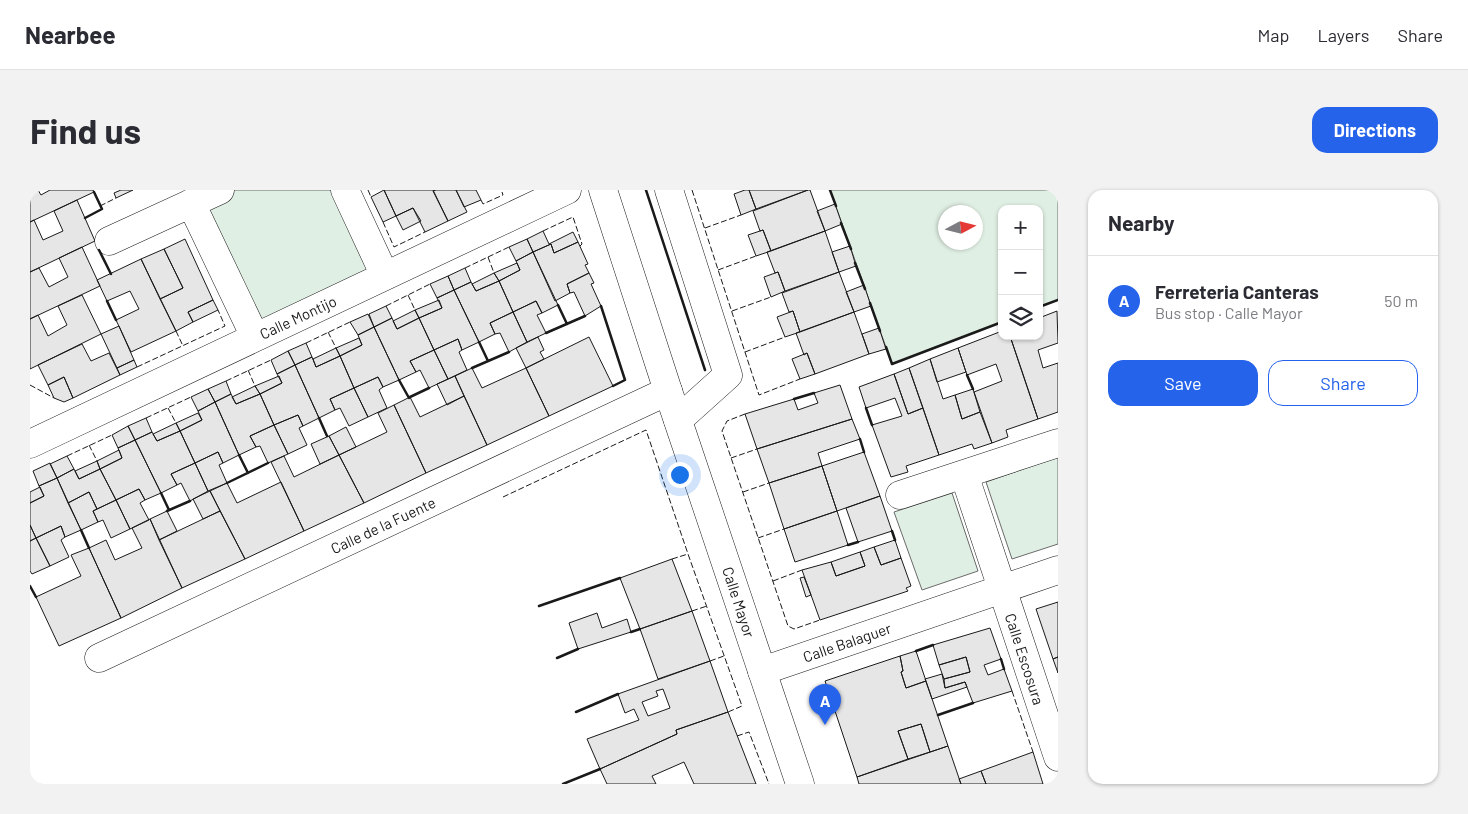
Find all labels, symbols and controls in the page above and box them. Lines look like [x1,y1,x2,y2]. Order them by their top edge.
text: Nearbee [25,20,116,49]
text: Map [1257,24,1289,46]
text: Layers [1317,24,1370,46]
text: Share [1398,24,1443,46]
button: Directions [1312,107,1438,153]
text: Find us [30,109,141,151]
north arrow [938,205,983,250]
map controls [998,205,1043,340]
button: + [998,205,1043,250]
text: Nearby [1108,210,1174,235]
button: − [998,250,1043,295]
text: Ferreteria Canteras [1155,280,1319,303]
street label: Calle Montijo [257,291,339,343]
text: A [1119,291,1129,310]
text: 50 m [1384,291,1418,310]
button: layers [998,295,1043,340]
text: Bus stop · Calle Mayor [1155,303,1303,322]
button: Save [1108,360,1258,406]
button: Share [1268,360,1418,406]
your location [667,462,693,488]
street label: Calle de la Fuente [328,493,438,557]
street label: Calle Mayor [719,564,759,640]
street label: Calle Escosura [1002,611,1048,707]
street label: Calle Balaguer [800,618,894,666]
pin: A [809,684,841,725]

